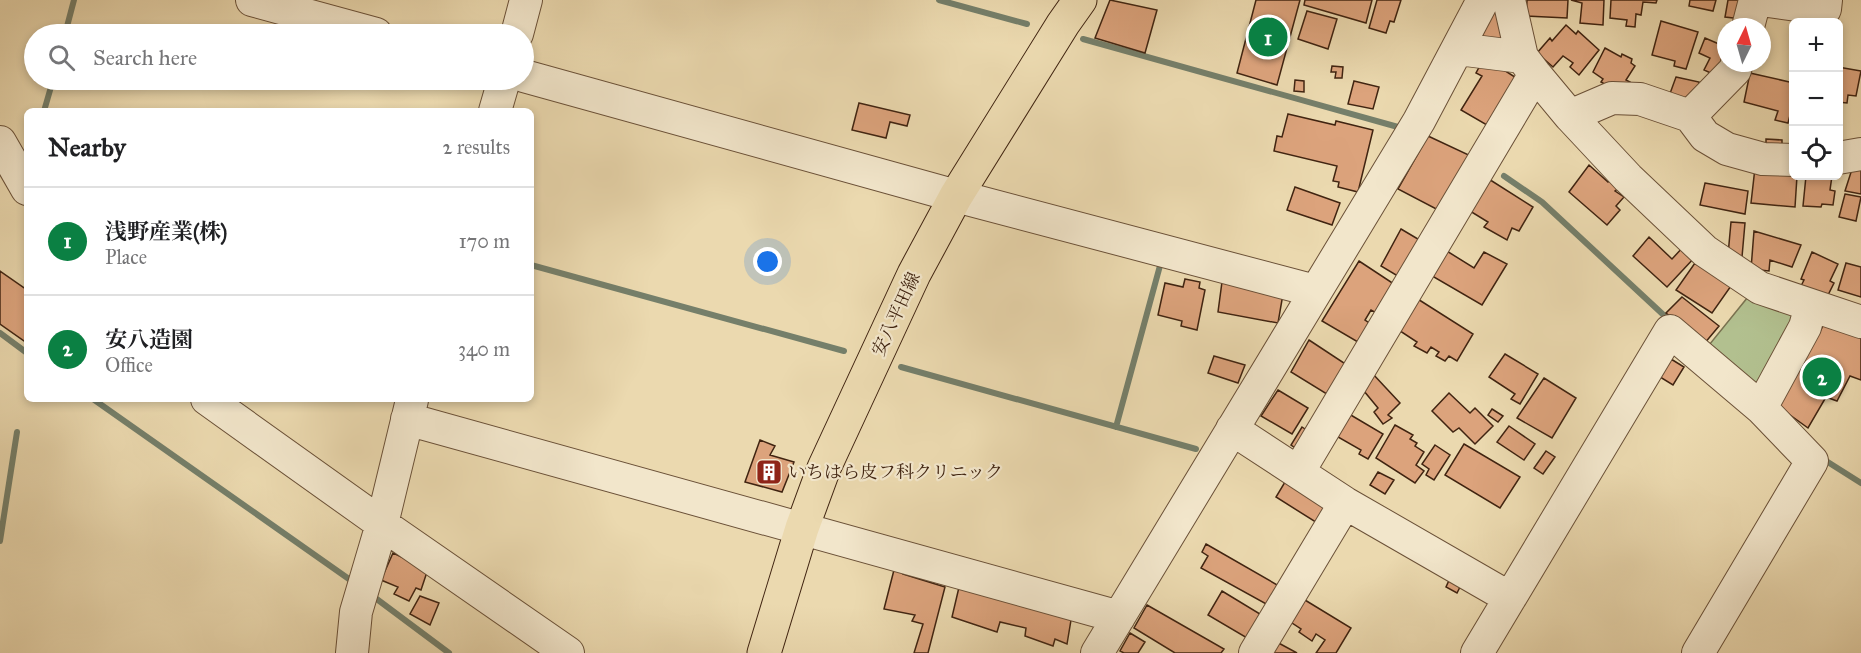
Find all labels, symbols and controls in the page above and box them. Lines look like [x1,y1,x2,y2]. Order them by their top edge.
pin: 1 [1248,15,1288,60]
north arrow [1717,18,1771,72]
map controls [1789,18,1843,180]
button: + [1789,18,1843,72]
search box [24,24,534,90]
icon: search [45,41,78,74]
text: Search here [93,44,197,71]
button: − [1789,72,1843,126]
button: locate [1789,126,1843,180]
text: Nearby [48,131,126,163]
text: 2 results [442,135,510,159]
text: 浅野産業(株) [105,218,227,245]
text: 1 [64,229,71,253]
text: 170 m [459,229,510,253]
text: Place [105,245,147,269]
your location [753,247,782,276]
street label: 安八平田線 [867,269,925,359]
text: 安八造園 [105,326,193,353]
text: 2 [63,337,72,361]
text: 340 m [458,337,510,361]
text: Office [105,353,153,377]
pin: 2 [1802,354,1842,400]
building icon: いちはら皮フ科クリニック [754,457,784,487]
place label: いちはら皮フ科クリニック [788,461,1003,483]

